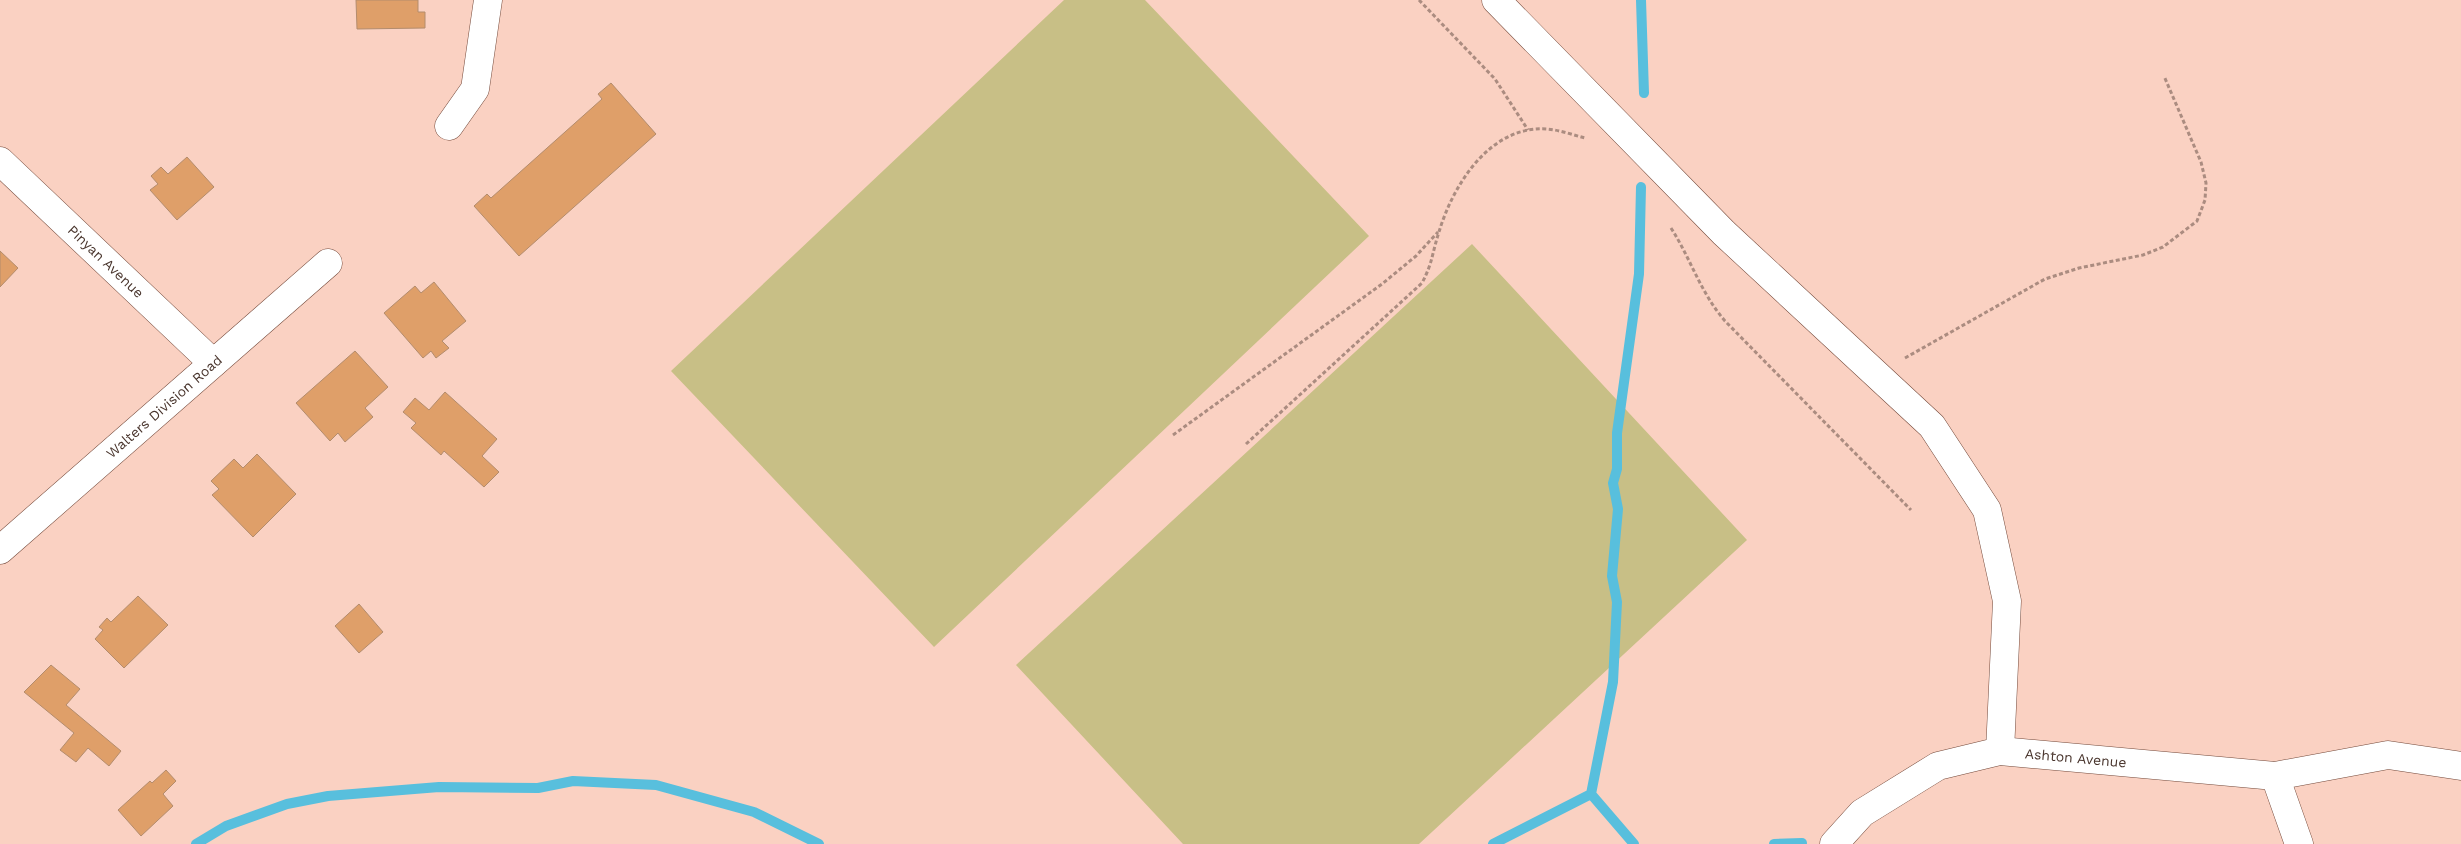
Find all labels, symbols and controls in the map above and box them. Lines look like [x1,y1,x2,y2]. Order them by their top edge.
street label: Pinyan Avenue [65,222,147,301]
street label: Walters Division Road [103,352,225,461]
street label: Ashton Avenue [2024,745,2127,770]

